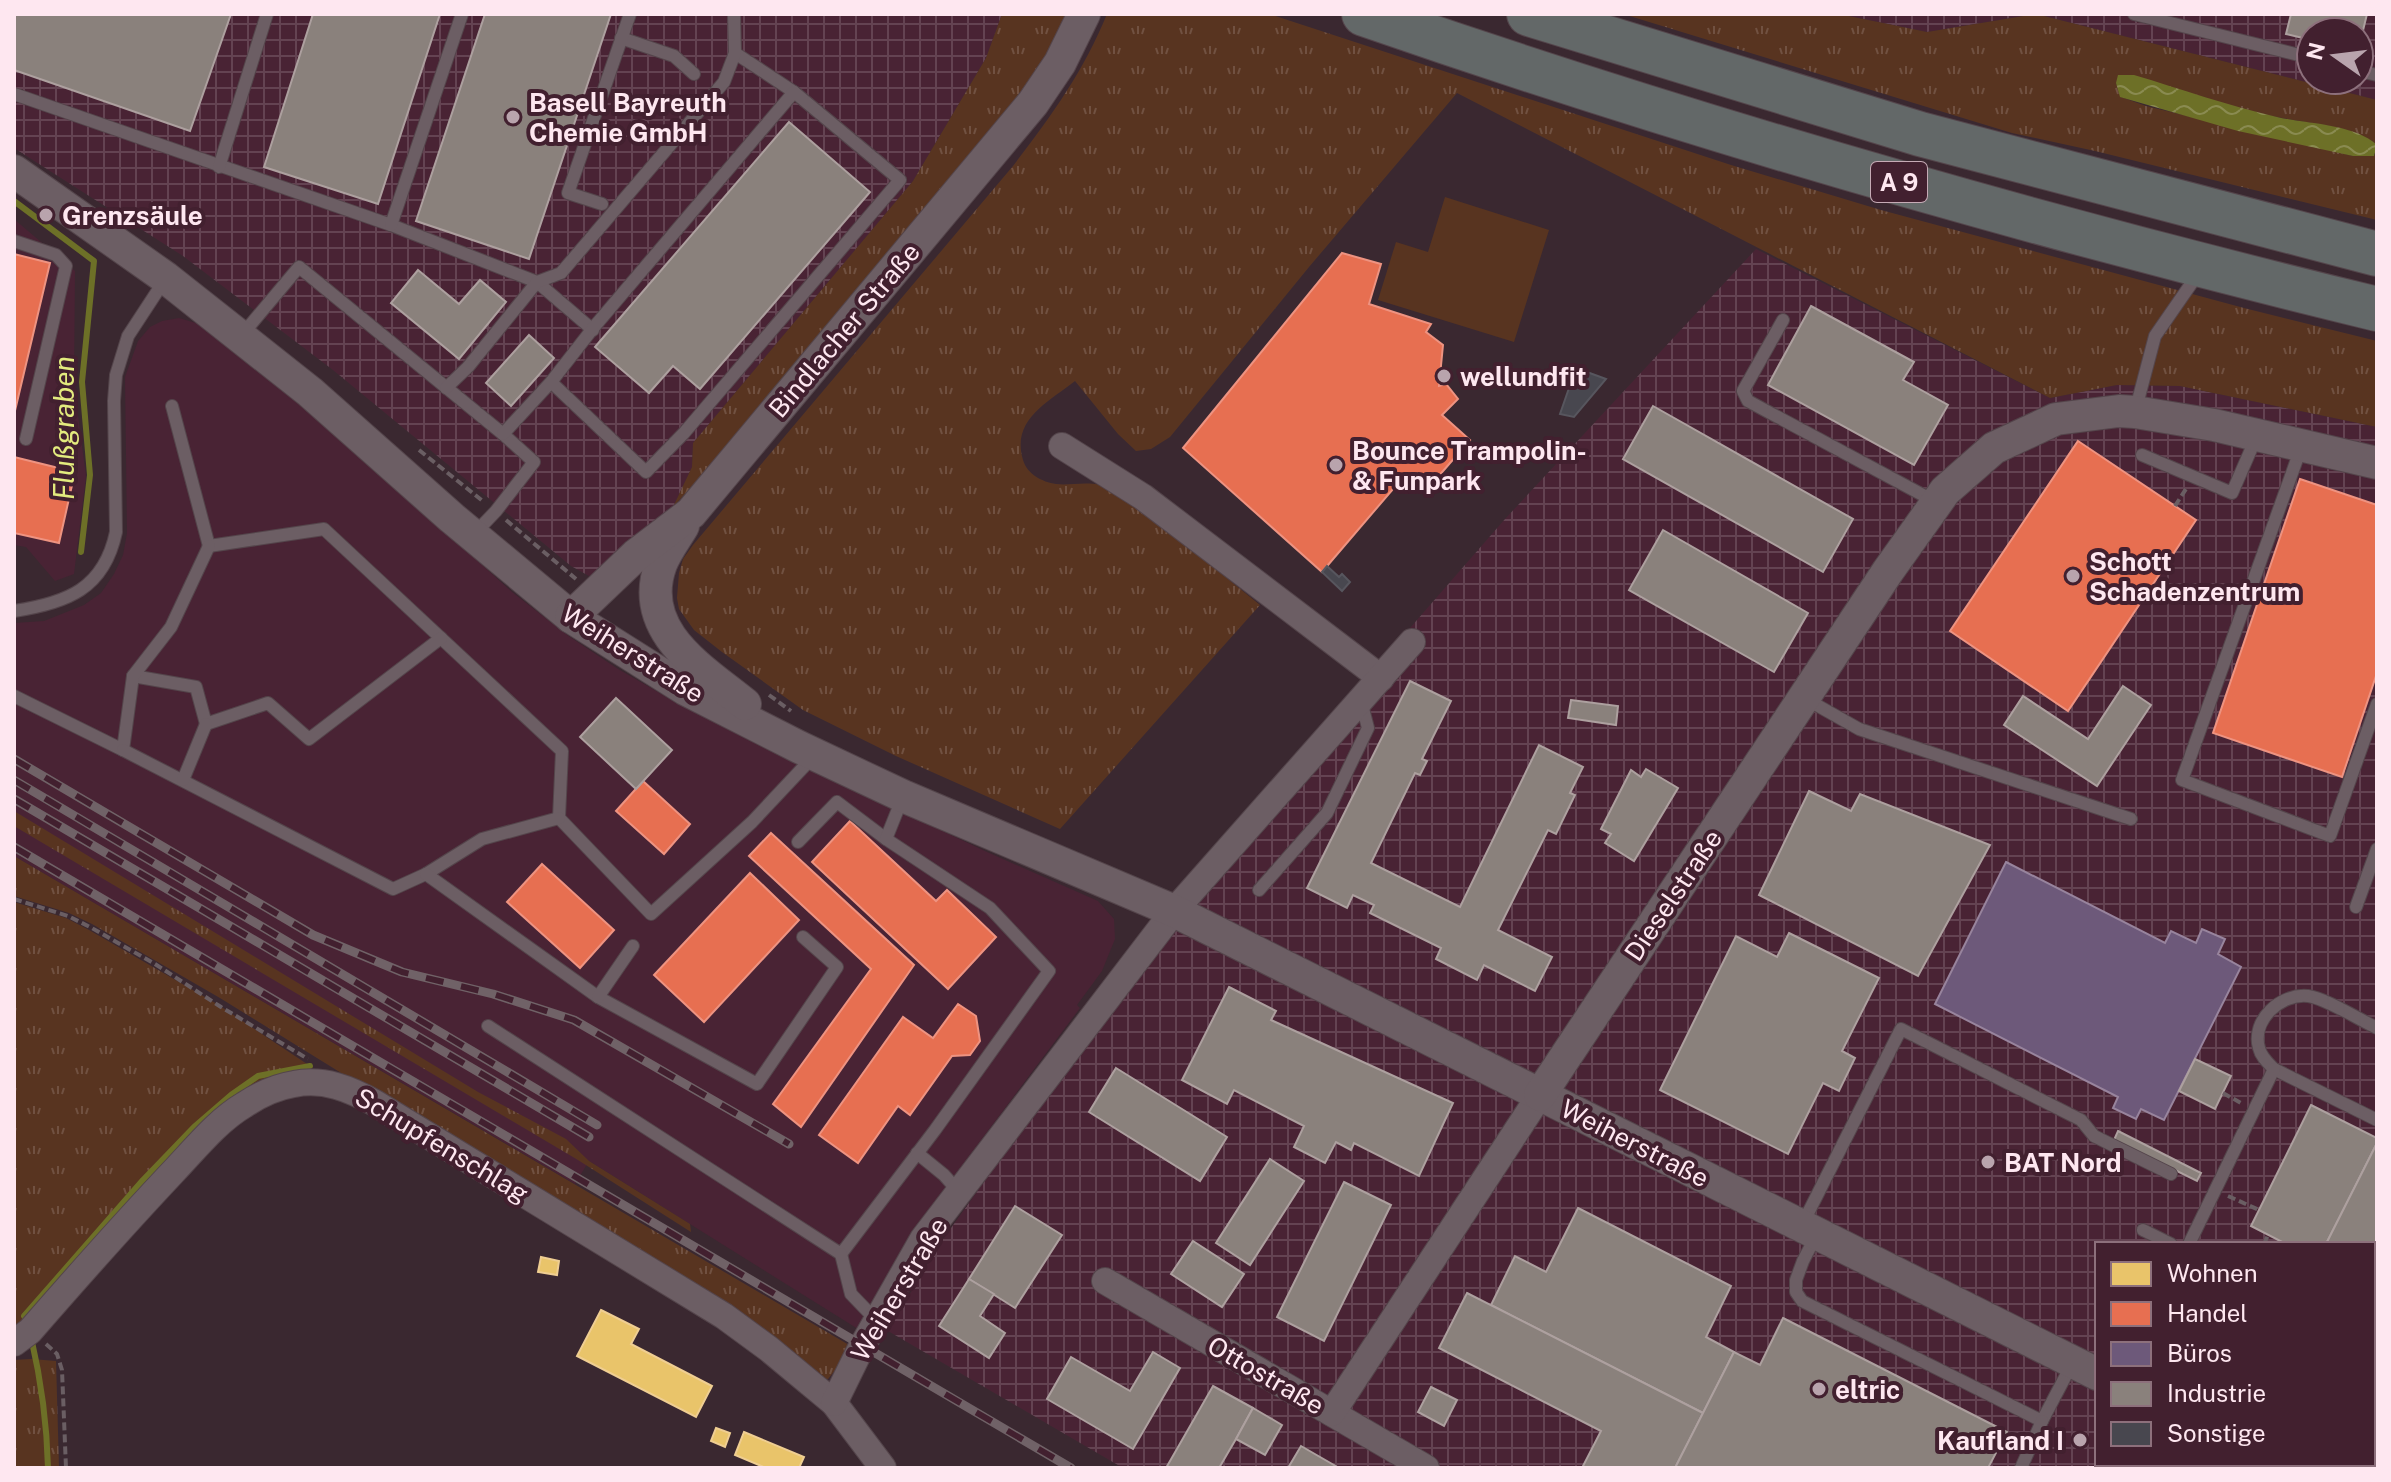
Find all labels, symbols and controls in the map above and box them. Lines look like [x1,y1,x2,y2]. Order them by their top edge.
north arrow [2295,16,2375,96]
text: N [2301,40,2330,63]
place label: Basell Bayreuth Chemie GmbH [529,87,727,148]
marker: Basell Bayreuth Chemie GmbH [504,108,522,126]
road number: A 9 [1871,162,1927,202]
place label: Grenzsäule [62,200,203,231]
marker: Grenzsäule [37,206,55,224]
street label: Bindlacher Straße [762,236,926,424]
water label: Flußgraben [47,356,80,500]
place label: wellundfit [1460,361,1586,392]
marker: wellundfit [1435,367,1453,385]
place label: Bounce Trampolin- & Funpark [1352,435,1587,496]
marker: Bounce Trampolin- & Funpark [1327,456,1345,474]
place label: Schott Schadenzentrum [2089,546,2300,607]
marker: Schott Schadenzentrum [2064,567,2082,585]
street label: Weiherstraße [556,597,710,709]
street label: Dieselstraße [1618,823,1728,967]
street label: Schupfenschlag [350,1081,534,1209]
street label: Weiherstraße [1556,1092,1714,1194]
place label: BAT Nord [2004,1147,2121,1178]
marker: BAT Nord [1979,1153,1997,1171]
street label: Weiherstraße [844,1212,954,1366]
legend [2095,1242,2375,1466]
text: Wohnen [2167,1259,2258,1287]
text: Handel [2167,1299,2248,1327]
street label: Ottostraße [1202,1329,1330,1421]
text: Büros [2167,1339,2232,1367]
place label: eltric [1835,1374,1900,1405]
text: Industrie [2167,1379,2266,1407]
marker: eltric [1810,1380,1828,1398]
text: Sonstige [2167,1419,2266,1447]
place label: Kaufland I [1937,1425,2064,1456]
marker: Kaufland I [2071,1431,2089,1449]

